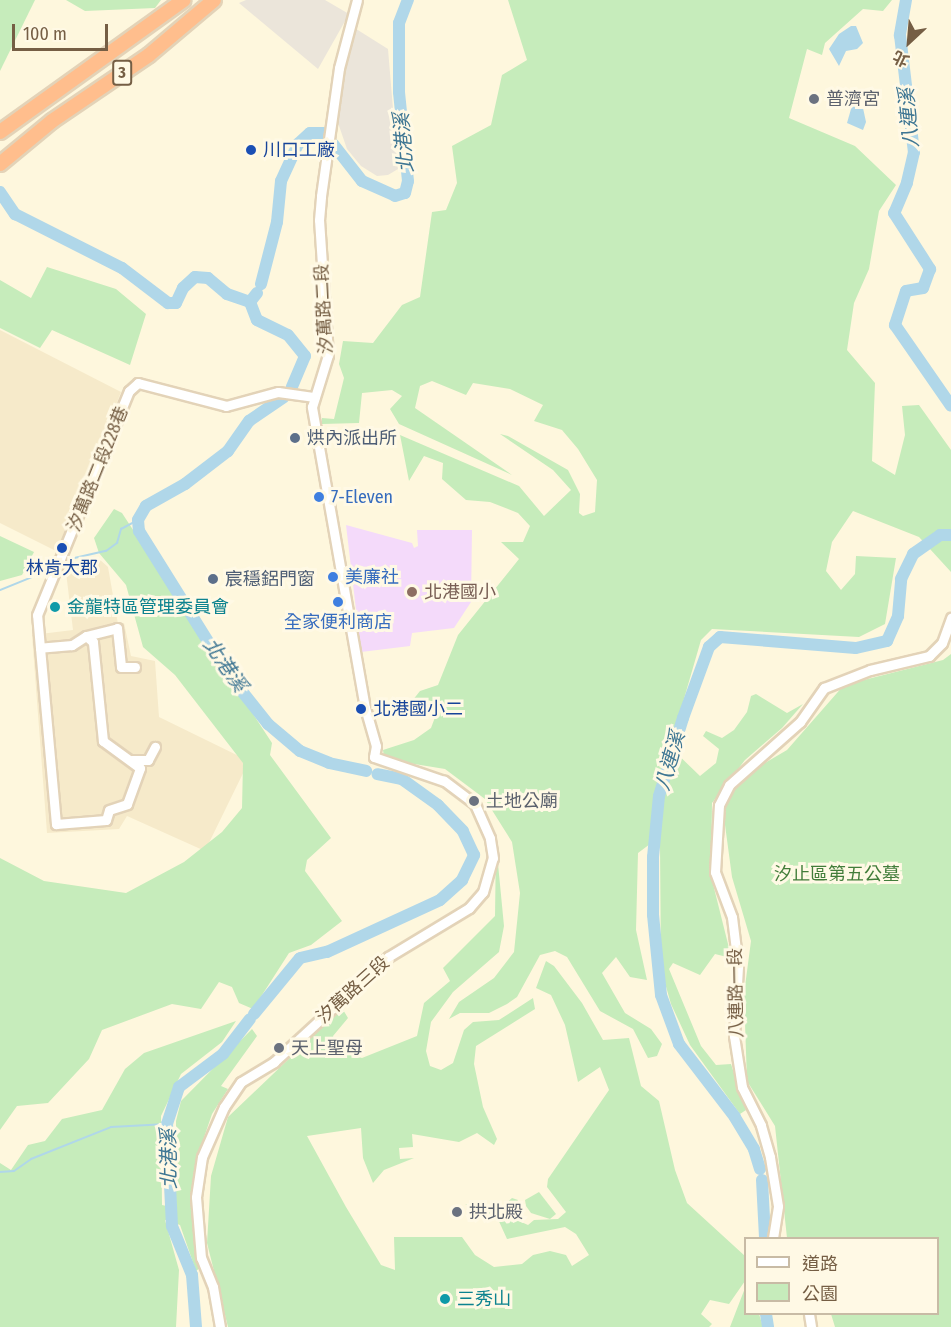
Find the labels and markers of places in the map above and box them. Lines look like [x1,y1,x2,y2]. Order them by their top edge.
place label: 普濟宮 [826,88,880,110]
marker: 普濟宮 [807,92,821,106]
place label: 川口工廠 [263,139,335,161]
marker: 川口工廠 [244,143,258,157]
place label: 烘內派出所 [307,427,397,449]
marker: 烘內派出所 [288,431,302,445]
place label: 7-Eleven [331,486,393,508]
marker: 7-Eleven [312,490,326,504]
marker: 林肯大郡 [55,541,69,555]
place label: 林肯大郡 [26,557,98,579]
place label: 美廉社 [345,566,399,588]
place label: 宸穩鋁門窗 [225,568,315,590]
marker: 美廉社 [326,570,340,584]
marker: 宸穩鋁門窗 [206,572,220,586]
place label: 北港國小 [424,581,496,603]
marker: 北港國小 [405,585,419,599]
marker: 全家便利商店 [331,595,345,609]
place label: 金龍特區管理委員會 [67,596,229,618]
marker: 金龍特區管理委員會 [48,600,62,614]
place label: 全家便利商店 [284,611,392,633]
place label: 北港國小二 [373,698,463,720]
marker: 北港國小二 [354,702,368,716]
place label: 土地公廟 [486,790,558,812]
marker: 土地公廟 [467,794,481,808]
place label: 天上聖母 [291,1037,363,1059]
marker: 天上聖母 [272,1041,286,1055]
place label: 拱北殿 [469,1201,523,1223]
marker: 拱北殿 [450,1205,464,1219]
place label: 三秀山 [457,1288,511,1310]
marker: 三秀山 [438,1292,452,1306]

